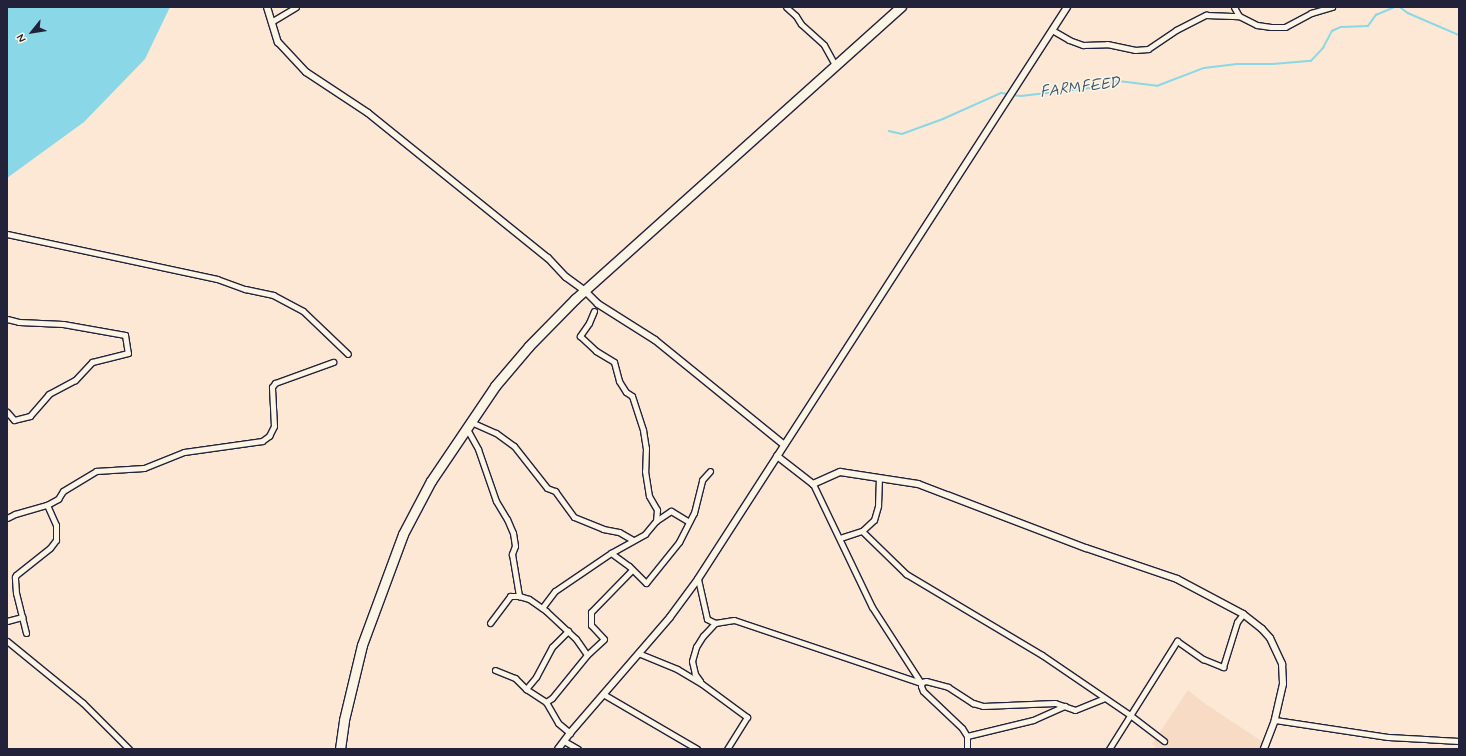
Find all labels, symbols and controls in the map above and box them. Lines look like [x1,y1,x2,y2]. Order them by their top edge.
north arrow [12,12,52,52]
text: N [14,31,30,45]
water label: FARMFEED [1039,74,1121,102]

